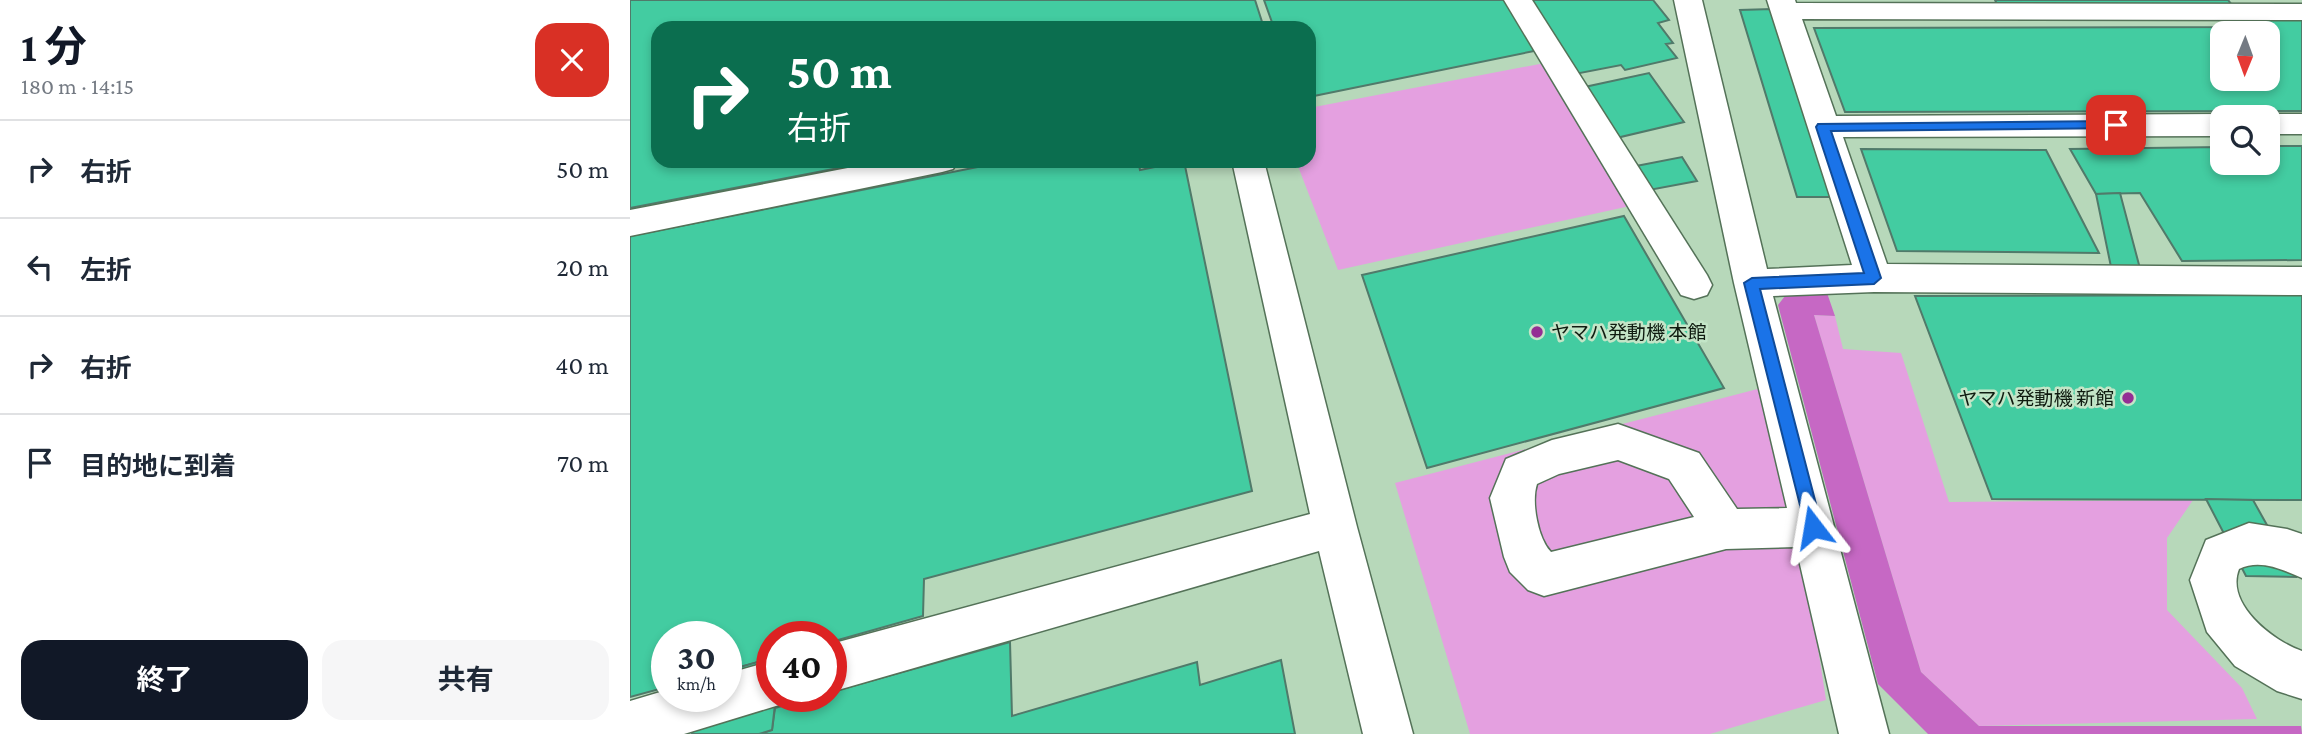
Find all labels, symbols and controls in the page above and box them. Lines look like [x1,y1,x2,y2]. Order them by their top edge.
north arrow [2210,21,2280,91]
map controls [2210,21,2280,175]
text: 1 分 [21,23,87,70]
button: close [535,23,609,97]
text: 50 m [787,44,892,99]
icon: right [672,49,763,140]
text: 180 m · 14:15 [21,73,134,99]
pin [2086,95,2146,155]
button: search [2210,105,2280,175]
icon: arrive [2097,106,2135,144]
text: 右折 [787,110,851,146]
icon: right [21,150,59,188]
text: 50 m [556,155,609,184]
text: 右折 [80,158,132,187]
icon: left [21,248,59,286]
text: 20 m [556,253,609,282]
text: 左折 [80,256,132,285]
place label: ヤマハ発動機 本館 [1551,322,1707,343]
marker: ヤマハ発動機 本館 [1529,324,1545,340]
icon: right [21,346,59,384]
text: 40 m [555,351,609,380]
text: 右折 [80,354,132,383]
place label: ヤマハ発動機 新館 [1958,388,2114,409]
marker: ヤマハ発動機 新館 [2120,390,2136,406]
icon: arrive [21,444,59,482]
text: 70 m [557,449,609,478]
text: 目的地に到着 [80,452,236,481]
position arrow [1776,490,1850,564]
speed limit sign: 40 [756,621,847,712]
text: 30 [677,638,716,677]
button: 終了 [21,640,308,720]
button: 共有 [322,640,609,720]
text: km/h [677,674,716,694]

